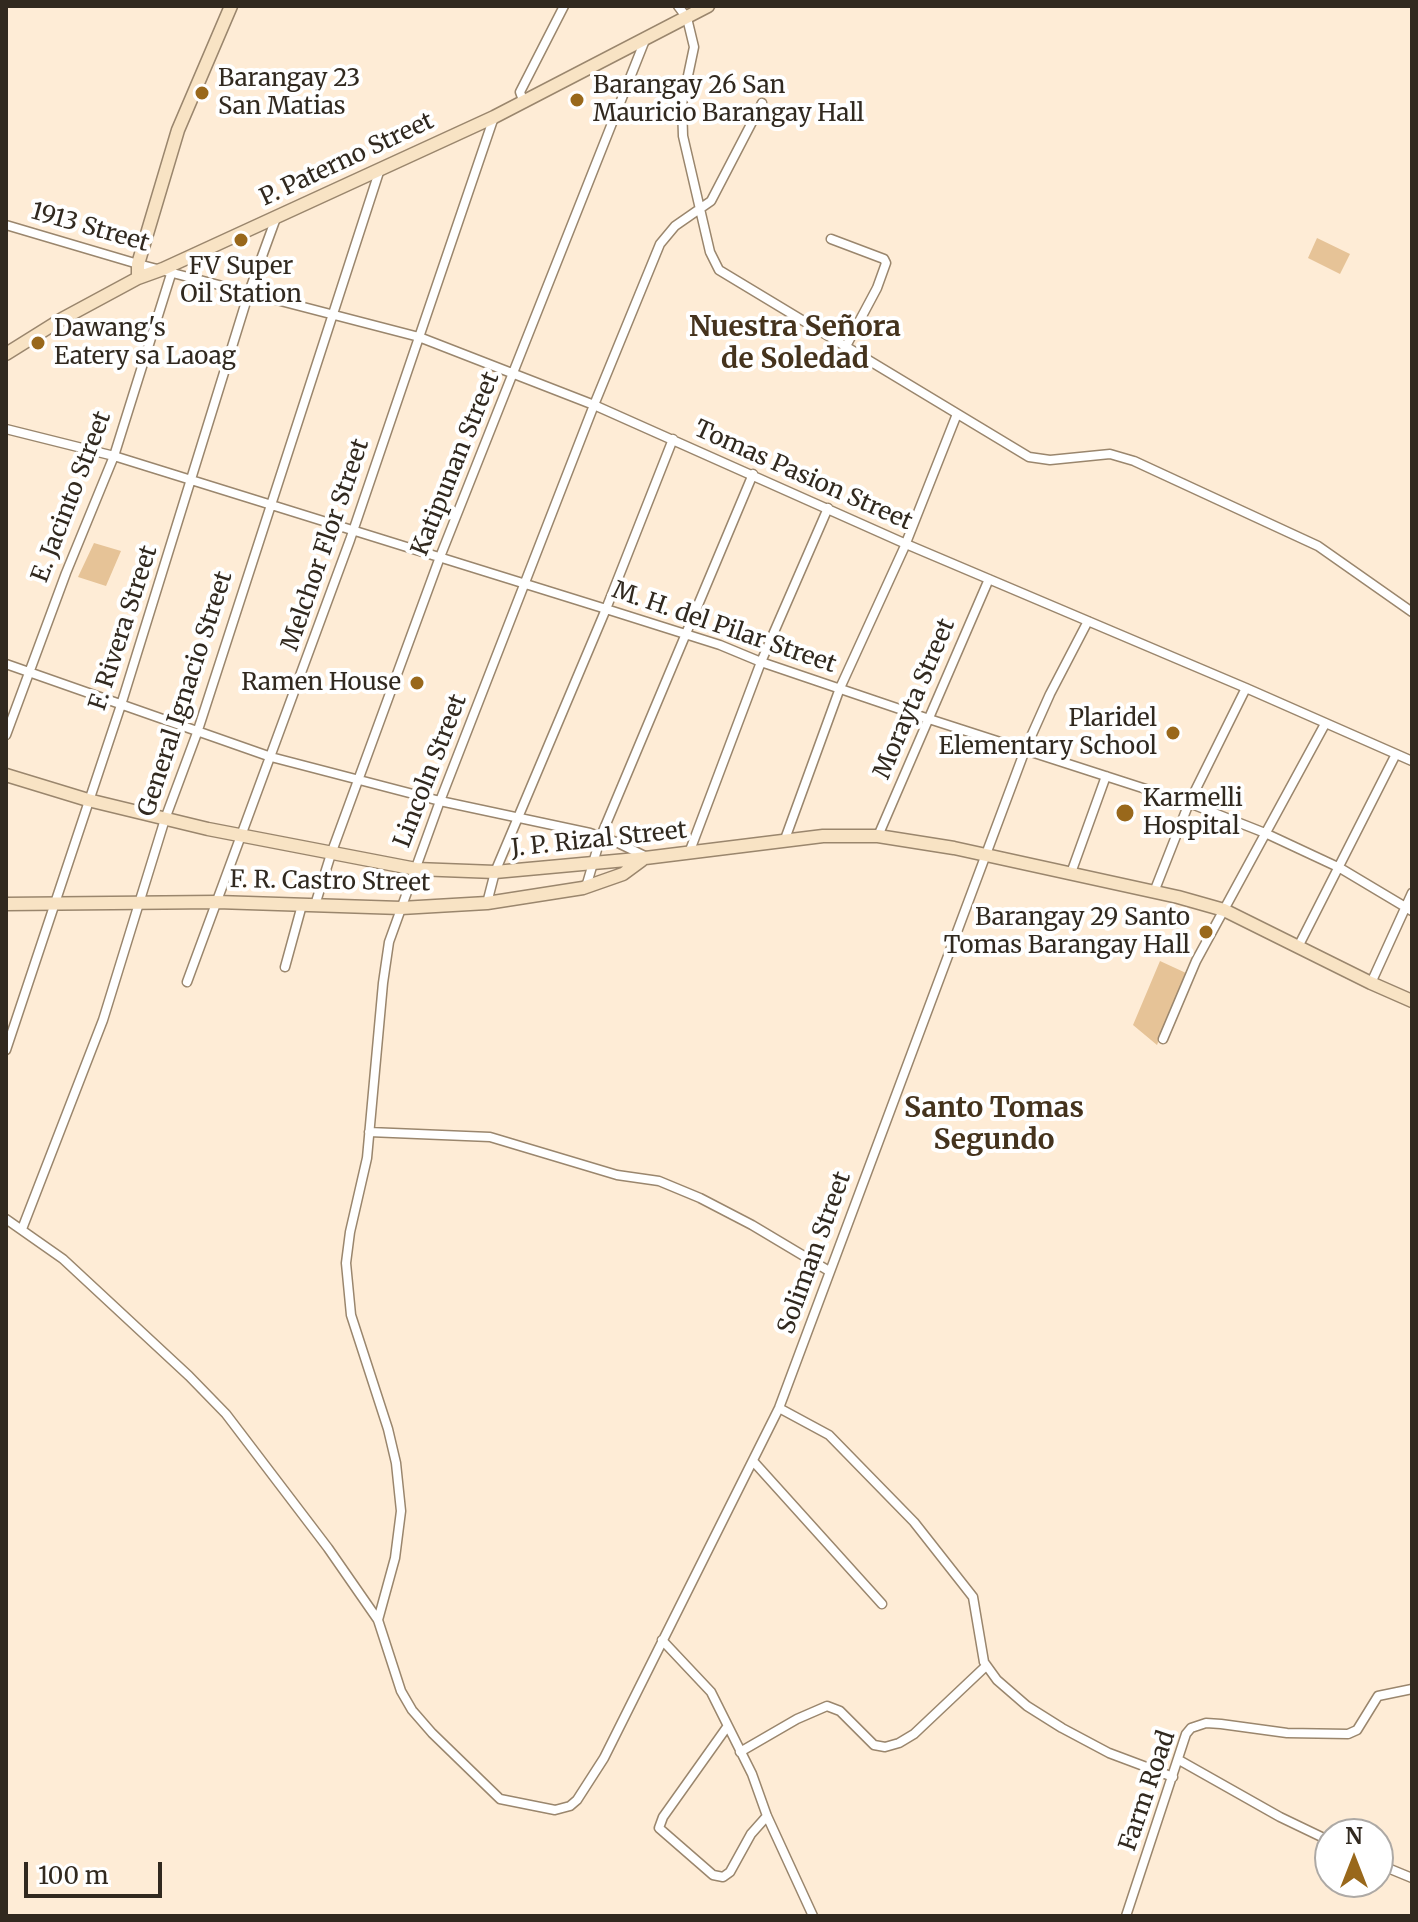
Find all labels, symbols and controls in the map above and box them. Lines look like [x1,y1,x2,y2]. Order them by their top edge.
place label: Barangay 23 San Matias [218,65,360,121]
place label: Barangay 26 San Mauricio Barangay Hall [593,72,864,128]
marker: Barangay 23 San Matias [193,84,211,102]
marker: Barangay 26 San Mauricio Barangay Hall [568,91,586,109]
street label: P. Paterno Street [256,107,438,213]
street label: 1913 Street [28,197,152,259]
marker: FV Super Oil Station [232,231,250,249]
place label: FV Super Oil Station [180,253,302,309]
district label: Nuestra Señora de Soledad [689,311,901,377]
place label: Dawang's Eatery sa Laoag [54,315,236,371]
marker: Dawang's Eatery sa Laoag [29,334,47,352]
street label: Katipunan Street [406,368,506,560]
street label: E. Jacinto Street [26,407,118,587]
street label: Tomas Pasion Street [690,415,916,537]
street label: Melchor Flor Street [276,435,376,655]
street label: F. Rivera Street [84,542,164,714]
street label: General Ignacio Street [133,568,239,820]
street label: M. H. del Pilar Street [608,576,840,680]
street label: Morayta Street [868,615,962,783]
place label: Ramen House [241,669,401,697]
marker: Ramen House [408,674,426,692]
street label: Lincoln Street [389,690,473,852]
place label: Plaridel Elementary School [938,705,1157,761]
marker: Plaridel Elementary School [1164,724,1182,742]
place label: Karmelli Hospital [1143,785,1243,841]
marker: Karmelli Hospital [1114,802,1136,824]
street label: J. P. Rizal Street [510,816,688,864]
street label: F. R. Castro Street [229,866,431,898]
place label: Barangay 29 Santo Tomas Barangay Hall [944,904,1190,960]
marker: Barangay 29 Santo Tomas Barangay Hall [1197,923,1215,941]
district label: Santo Tomas Segundo [904,1092,1084,1158]
street label: Soliman Street [772,1168,858,1338]
street label: Farm Road [1114,1727,1182,1855]
north arrow [1314,1818,1394,1898]
text: N [1345,1822,1363,1850]
scale bar [28,1846,166,1896]
text: 100 m [38,1860,108,1891]

